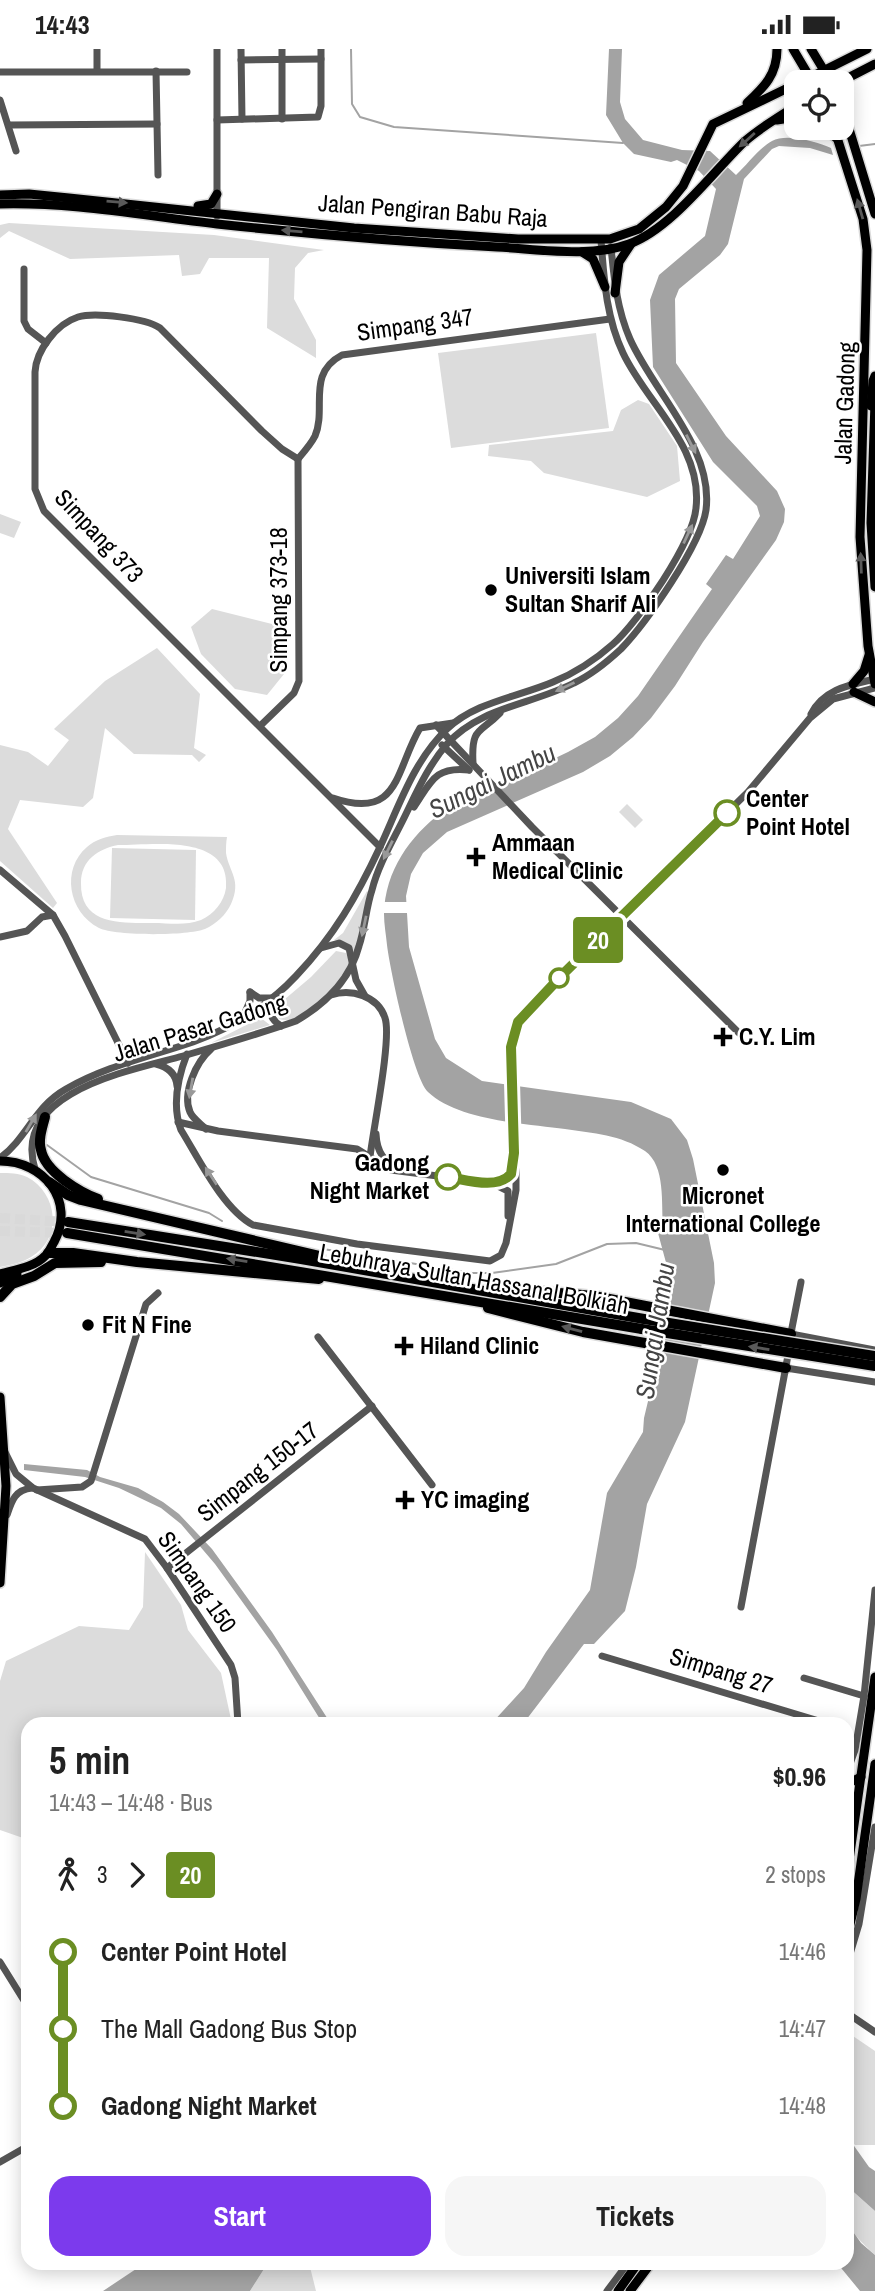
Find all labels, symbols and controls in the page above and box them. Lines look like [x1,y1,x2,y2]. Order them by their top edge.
text: 14:43 [35,7,90,42]
map controls [784,70,854,140]
button: locate [784,70,854,140]
one-way arrow [738,132,756,148]
street label: Jalan Pengiran Babu Raja [317,186,549,234]
one-way arrow [106,197,128,208]
one-way arrow [854,198,864,219]
one-way arrow [281,225,303,236]
street label: Simpang 347 [355,300,475,348]
street label: Jalan Gadong [826,341,862,465]
one-way arrow [686,434,697,454]
street label: Simpang 373 [48,482,151,589]
one-way arrow [683,524,694,544]
street label: Simpang 373-18 [262,527,294,673]
one-way arrow [855,552,867,574]
place label: Universiti Islam Sultan Sharif Ali [505,559,656,619]
marker: Universiti Islam Sultan Sharif Ali [483,582,499,598]
one-way arrow [555,681,575,693]
water label: Sungai Jambu [422,735,561,826]
place label: Center Point Hotel [746,782,850,842]
marker: Center Point Hotel [714,800,740,826]
place label: Ammaan Medical Clinic [492,826,623,886]
one-way arrow [383,840,394,860]
marker: Ammaan Medical Clinic [466,847,486,867]
one-way arrow [358,916,369,938]
line badge: 20 [566,917,630,963]
text: 20 [587,924,609,956]
unlabelled marker [549,968,569,988]
street label: Jalan Pasar Gadong [109,985,290,1069]
place label: C.Y. Lim [739,1020,816,1052]
marker: C.Y. Lim [713,1027,733,1047]
one-way arrow [185,1077,196,1099]
one-way arrow [25,1114,37,1133]
place label: Gadong Night Market [310,1146,429,1206]
marker: Micronet International College [715,1162,731,1178]
marker: Gadong Night Market [435,1164,461,1190]
one-way arrow [204,1166,217,1186]
place label: Micronet International College [626,1179,820,1239]
one-way arrow [124,1227,146,1238]
street label: Lebuhraya Sultan Hassanal Bolkiah [317,1235,631,1321]
one-way arrow [226,1254,248,1265]
water label: Sungai Jambu [626,1260,683,1402]
place label: Fit N Fine [102,1308,192,1340]
marker: Fit N Fine [80,1317,96,1333]
one-way arrow [561,1323,583,1334]
place label: Hiland Clinic [420,1329,539,1361]
marker: Hiland Clinic [394,1336,414,1356]
one-way arrow [748,1342,770,1353]
street label: Simpang 150-17 [190,1414,325,1529]
place label: YC imaging [421,1483,529,1515]
marker: YC imaging [395,1490,415,1510]
street label: Simpang 150 [151,1524,245,1639]
street label: Simpang 27 [666,1639,777,1701]
text: 5 min [49,1735,130,1786]
text: $0.96 [773,1759,826,1794]
text: 14:43 – 14:48 · Bus [49,1787,213,1818]
icon: walk [49,1856,87,1894]
icon: forward [118,1856,156,1894]
text: 3 [97,1859,108,1890]
text: 20 [180,1859,201,1891]
text: 2 stops [765,1859,826,1890]
text: Center Point Hotel [101,1934,287,1969]
text: 14:46 [779,1936,826,1967]
text: The Mall Gadong Bus Stop [101,2011,357,2046]
text: 14:47 [779,2013,826,2044]
text: Gadong Night Market [101,2088,317,2123]
text: 14:48 [779,2090,826,2121]
button: Start [49,2176,431,2256]
button: Tickets [445,2176,826,2256]

